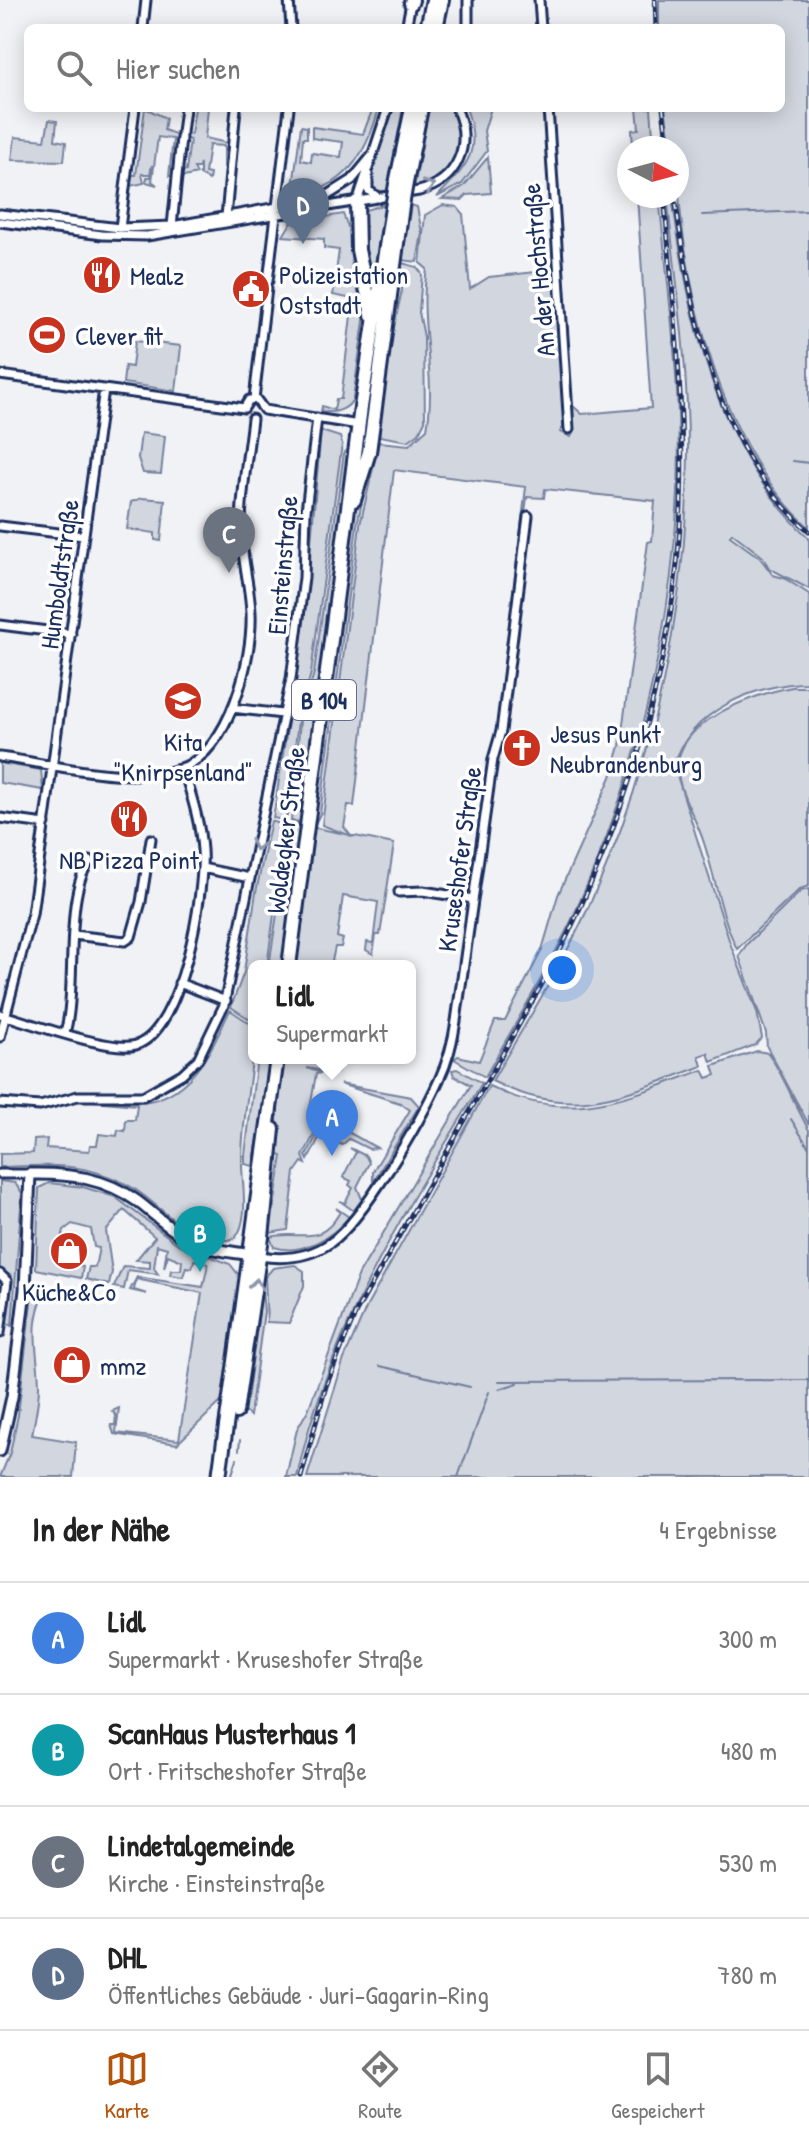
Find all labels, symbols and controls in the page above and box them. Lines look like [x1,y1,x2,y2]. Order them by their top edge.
search box [24,24,785,112]
icon: search [52,46,96,90]
text: Hier suchen [116,48,240,88]
north arrow [617,136,689,208]
pin: D [277,178,329,244]
one-way arrow [420,180,435,196]
street label: An der Hochstraße [513,182,563,358]
restaurant icon: Mealz [81,254,123,296]
place label: Polizeistation Oststadt [279,257,408,322]
place label: Mealz [130,258,184,293]
public building icon: Polizeistation Oststadt [230,268,272,310]
sports icon: Clever fit [26,314,68,356]
place label: Clever fit [75,318,164,353]
street label: Einsteinstraße [258,494,306,636]
street label: Humboldtstraße [31,497,87,651]
pin: C [203,507,255,573]
school or university icon: Kita "Knirpsenland" [162,680,204,722]
road number: B 104 [292,680,356,720]
place label: Jesus Punkt Neubrandenburg [550,716,702,781]
place label: Kita "Knirpsenland" [113,724,253,789]
church icon: Jesus Punkt Neubrandenburg [501,727,543,769]
street label: Woldegker Straße [257,745,313,915]
street label: Kruseshofer Straße [429,764,489,954]
restaurant icon: NB Pizza Point [108,798,150,840]
one-way arrow [249,838,266,852]
place label: NB Pizza Point [59,842,200,877]
your location [542,950,582,990]
popup [248,960,416,1064]
text: Lidl [276,975,314,1015]
text: Supermarkt [276,1015,388,1050]
pin: A [306,1090,358,1156]
pin: B [174,1206,226,1272]
shop icon: Küche&Co [48,1230,90,1272]
place label: Küche&Co [22,1274,116,1309]
one-way arrow [247,1277,264,1291]
shop icon: mmz [51,1344,93,1386]
place label: mmz [100,1348,147,1383]
text: In der Nähe [32,1506,170,1552]
text: 4 Ergebnisse [659,1512,777,1547]
text: Lidl [108,1601,146,1641]
text: A [52,1621,64,1656]
text: 300 m [718,1621,777,1656]
text: Supermarkt · Kruseshofer Straße [108,1641,423,1676]
text: ScanHaus Musterhaus 1 [108,1713,356,1753]
text: B [51,1733,65,1768]
text: 480 m [721,1733,777,1768]
text: Ort · Fritscheshofer Straße [108,1753,367,1788]
text: Lindetalgemeinde [108,1825,295,1865]
text: C [51,1845,65,1880]
text: 530 m [719,1845,777,1880]
text: Kirche · Einsteinstraße [108,1865,325,1900]
text: DHL [108,1937,147,1977]
text: D [52,1957,64,1992]
text: 780 m [718,1957,777,1992]
text: Öffentliches Gebäude · Juri-Gagarin-Ring [108,1977,489,2012]
tab: Karte [104,2047,149,2125]
tab: Route [358,2047,402,2125]
tab: Gespeichert [611,2047,705,2125]

